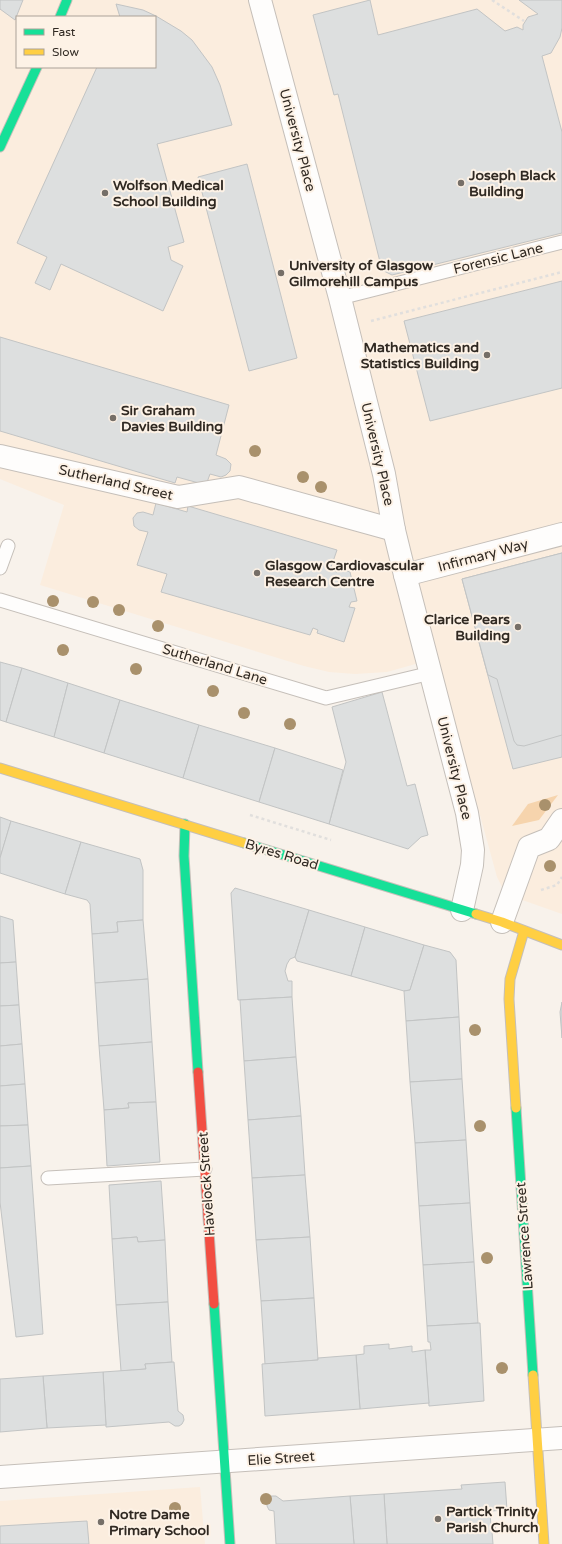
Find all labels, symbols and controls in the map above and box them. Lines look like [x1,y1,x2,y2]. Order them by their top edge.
legend [16,16,156,68]
text: Fast [52,25,76,39]
text: Slow [52,45,79,59]
street label: University Place [276,87,319,193]
place label: Joseph Black Building [468,167,556,200]
place label: Wolfson Medical School Building [113,177,224,210]
marker: Joseph Black Building [456,178,466,188]
marker: Wolfson Medical School Building [100,188,110,198]
street label: Forensic Lane [452,239,545,278]
place label: University of Glasgow Gilmorehill Campus [289,257,433,290]
marker: University of Glasgow Gilmorehill Campus [276,268,286,278]
place label: Mathematics and Statistics Building [361,339,479,372]
marker: Mathematics and Statistics Building [482,350,492,360]
street label: University Place [357,401,398,508]
place label: Sir Graham Davies Building [121,402,223,435]
marker: Sir Graham Davies Building [108,413,118,423]
street label: Sutherland Street [57,461,175,504]
street label: Infirmary Way [436,535,530,576]
place label: Glasgow Cardiovascular Research Centre [265,557,424,590]
marker: Glasgow Cardiovascular Research Centre [252,568,262,578]
place label: Clarice Pears Building [424,611,510,644]
marker: Clarice Pears Building [513,622,523,632]
street label: Sutherland Lane [160,640,269,689]
street label: University Place [433,715,476,821]
street label: Byres Road [243,835,321,874]
street label: Havelock Street [194,1131,219,1237]
street label: Lawrence Street [512,1181,537,1290]
street label: Elie Street [247,1448,316,1469]
place label: Partick Trinity Parish Church [446,1503,539,1536]
place label: Notre Dame Primary School [109,1506,210,1539]
marker: Partick Trinity Parish Church [433,1514,443,1524]
marker: Notre Dame Primary School [96,1517,106,1527]

